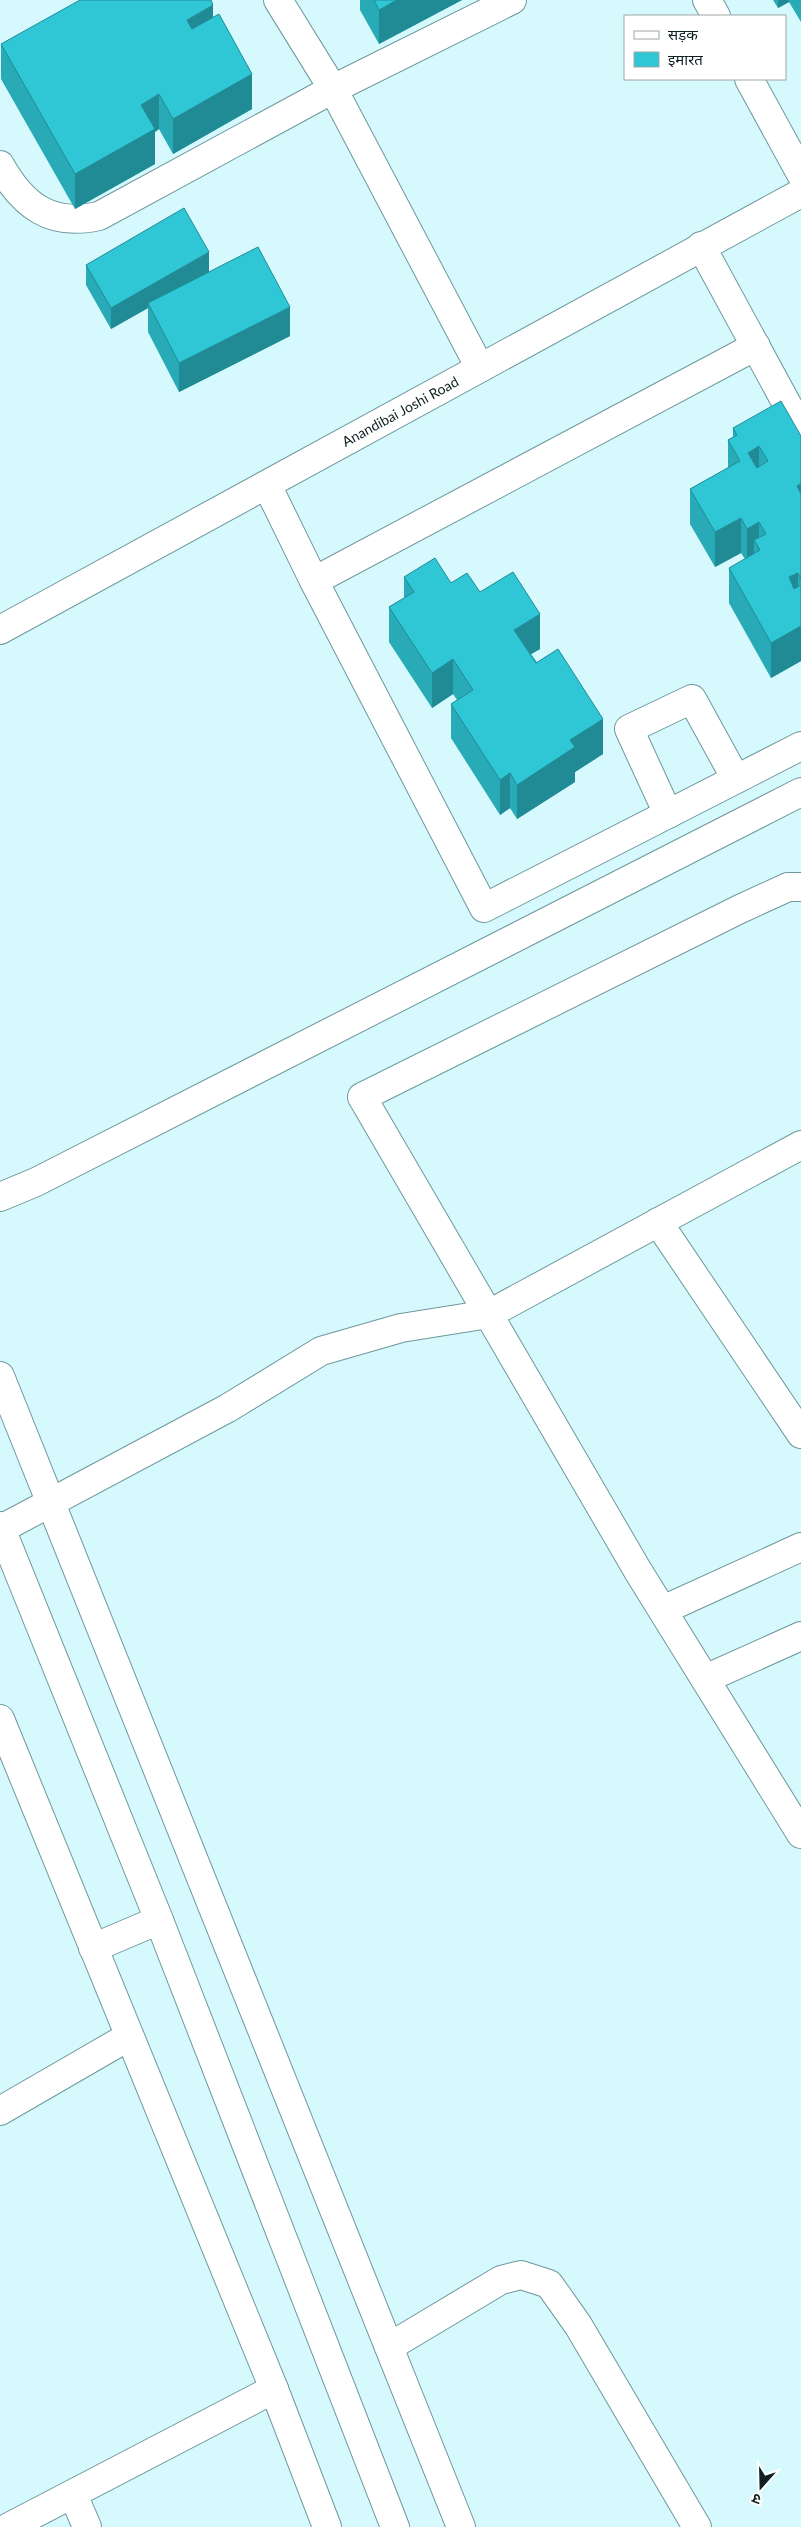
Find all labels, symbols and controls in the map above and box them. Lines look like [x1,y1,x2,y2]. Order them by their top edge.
legend [624,15,786,80]
text: सड़क [668,25,698,43]
text: इमारत [668,50,703,68]
street label: Anandibai Joshi Road [339,373,461,450]
north arrow [736,2462,786,2512]
text: उ [749,2490,763,2509]

